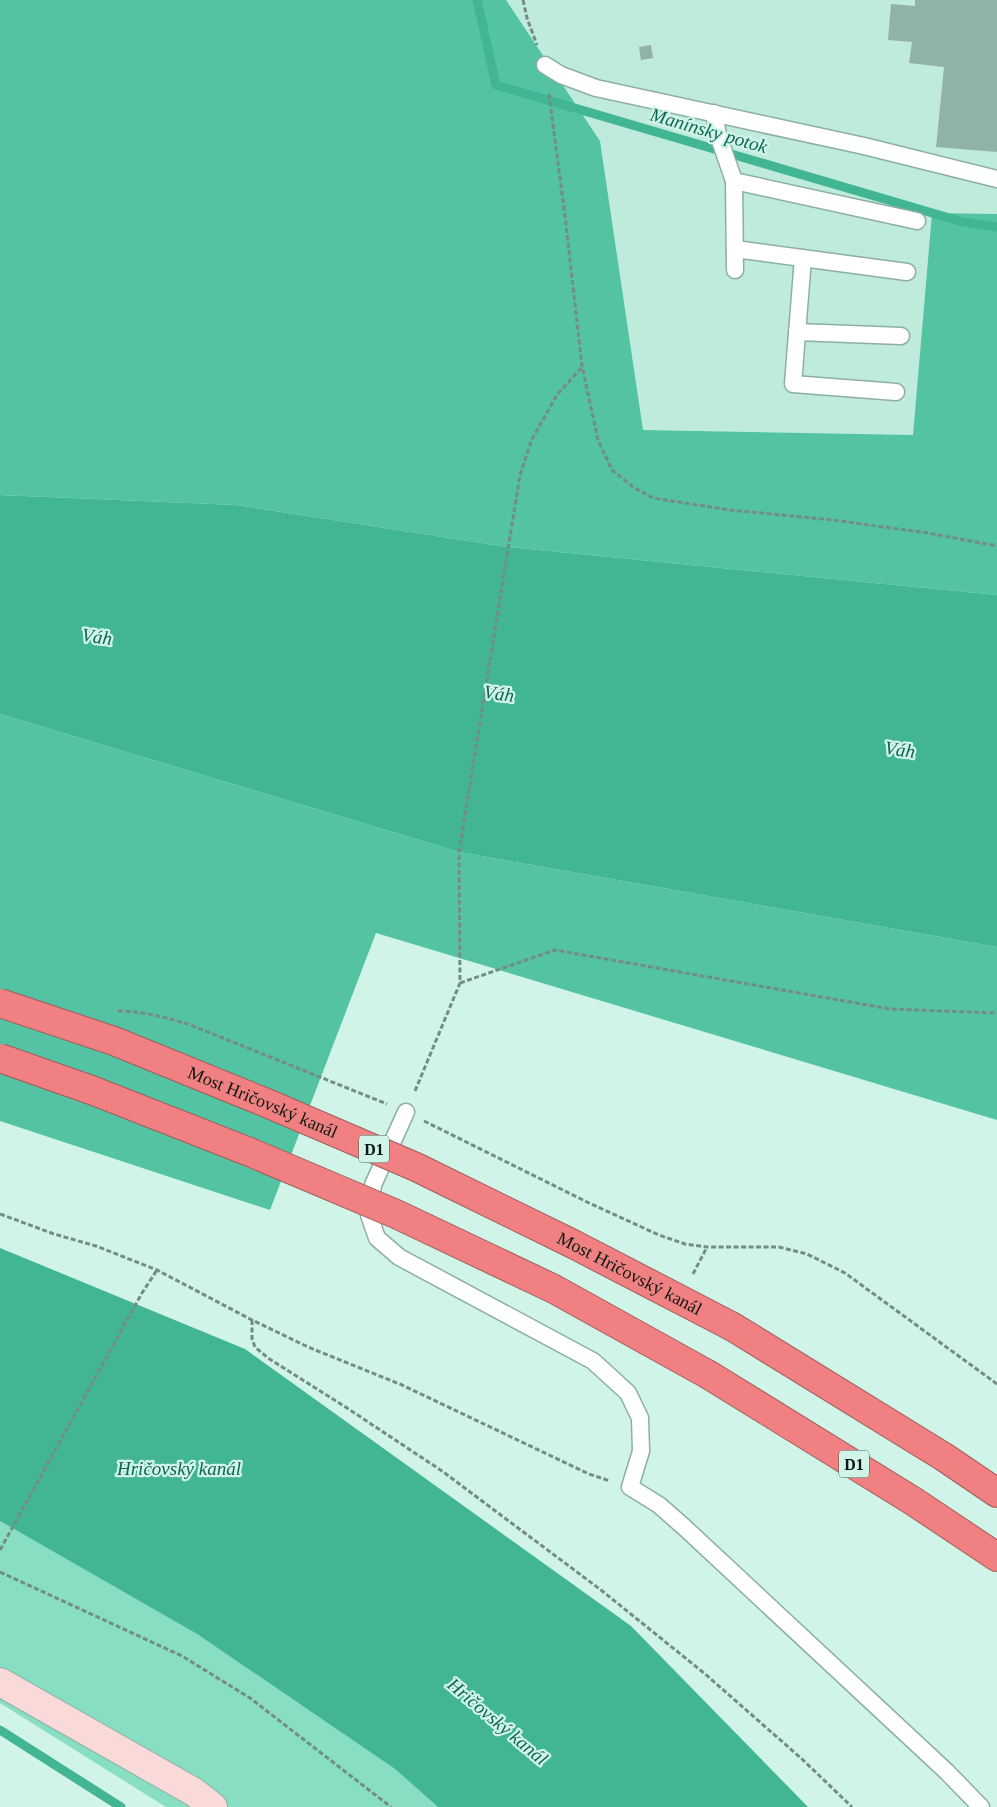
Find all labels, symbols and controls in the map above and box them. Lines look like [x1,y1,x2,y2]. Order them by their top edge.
water label: Manínsky potok [647,103,770,157]
water label: Váh [80,624,114,649]
water label: Váh [482,681,516,706]
water label: Váh [883,737,917,762]
street label: Most Hričovský kanál [185,1062,341,1142]
road number: D1 [359,1136,389,1162]
street label: Most Hričovský kanál [554,1228,705,1319]
road number: D1 [839,1450,869,1478]
water label: Hričovský kanál [116,1458,241,1479]
water label: Hričovský kanál [443,1673,552,1769]

